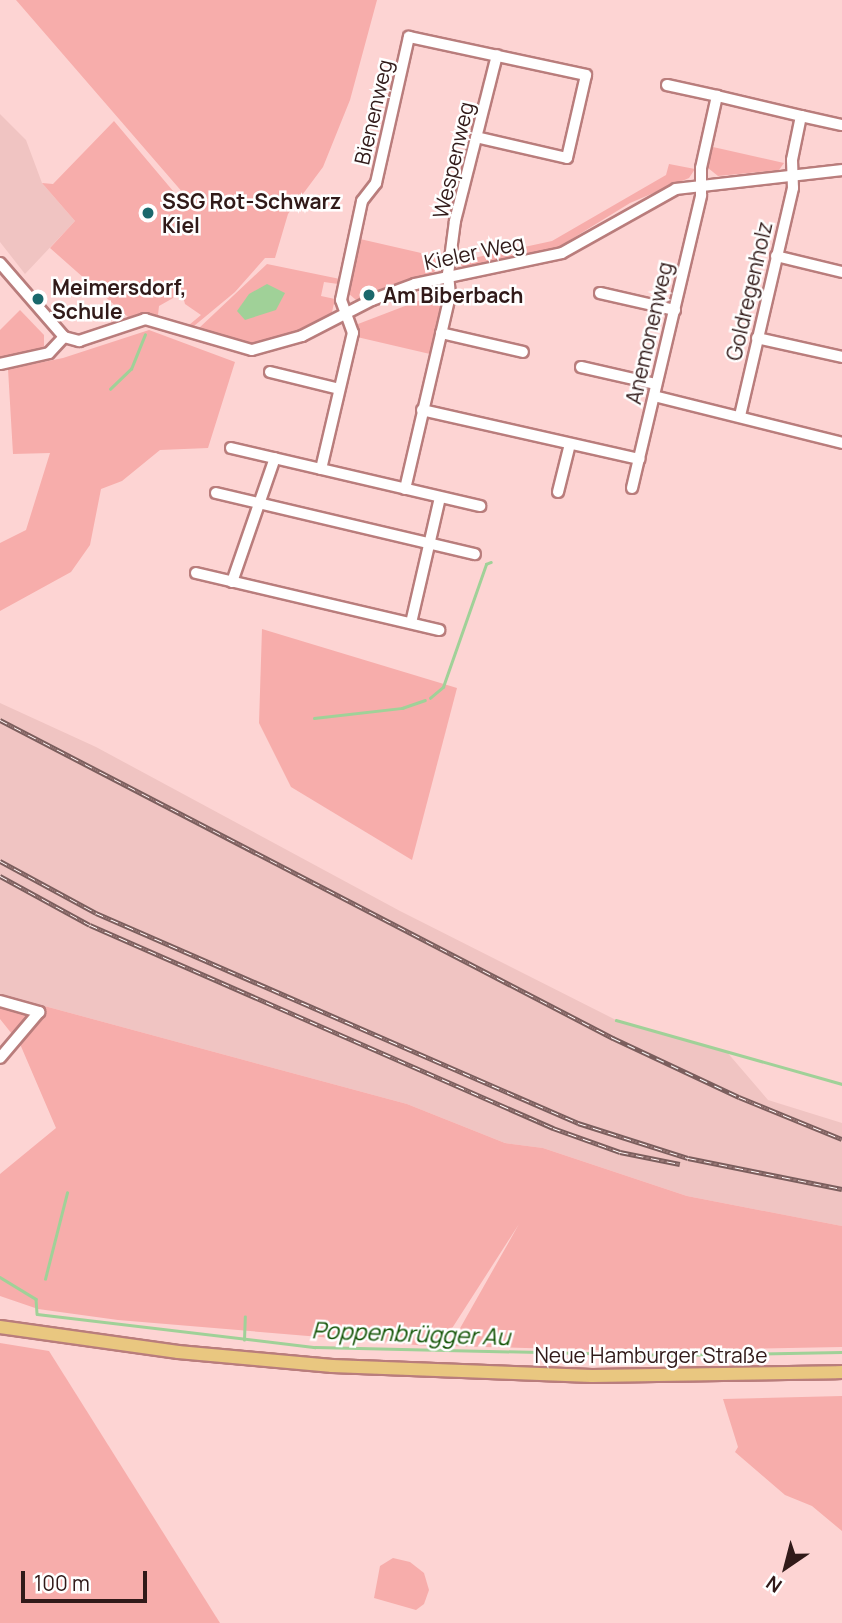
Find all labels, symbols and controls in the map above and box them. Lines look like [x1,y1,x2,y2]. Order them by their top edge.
street label: Bienenweg [349,57,397,167]
street label: Wespenweg [427,99,479,221]
place label: SSG Rot-Schwarz Kiel [162,188,341,238]
marker: SSG Rot-Schwarz Kiel [140,205,156,221]
street label: Goldregenholz [721,219,777,363]
street label: Kieler Weg [422,229,526,275]
street label: Anemonenweg [620,259,678,407]
place label: Meimersdorf, Schule [52,274,187,324]
place label: Am Biberbach [383,282,524,308]
marker: Am Biberbach [361,287,377,303]
marker: Meimersdorf, Schule [30,291,46,307]
water label: Poppenbrügger Au [311,1316,511,1350]
street label: Neue Hamburger Straße [535,1342,767,1368]
north arrow [751,1532,821,1602]
scale bar [24,1556,150,1600]
text: 100 m [34,1569,90,1597]
text: N [761,1570,787,1599]

